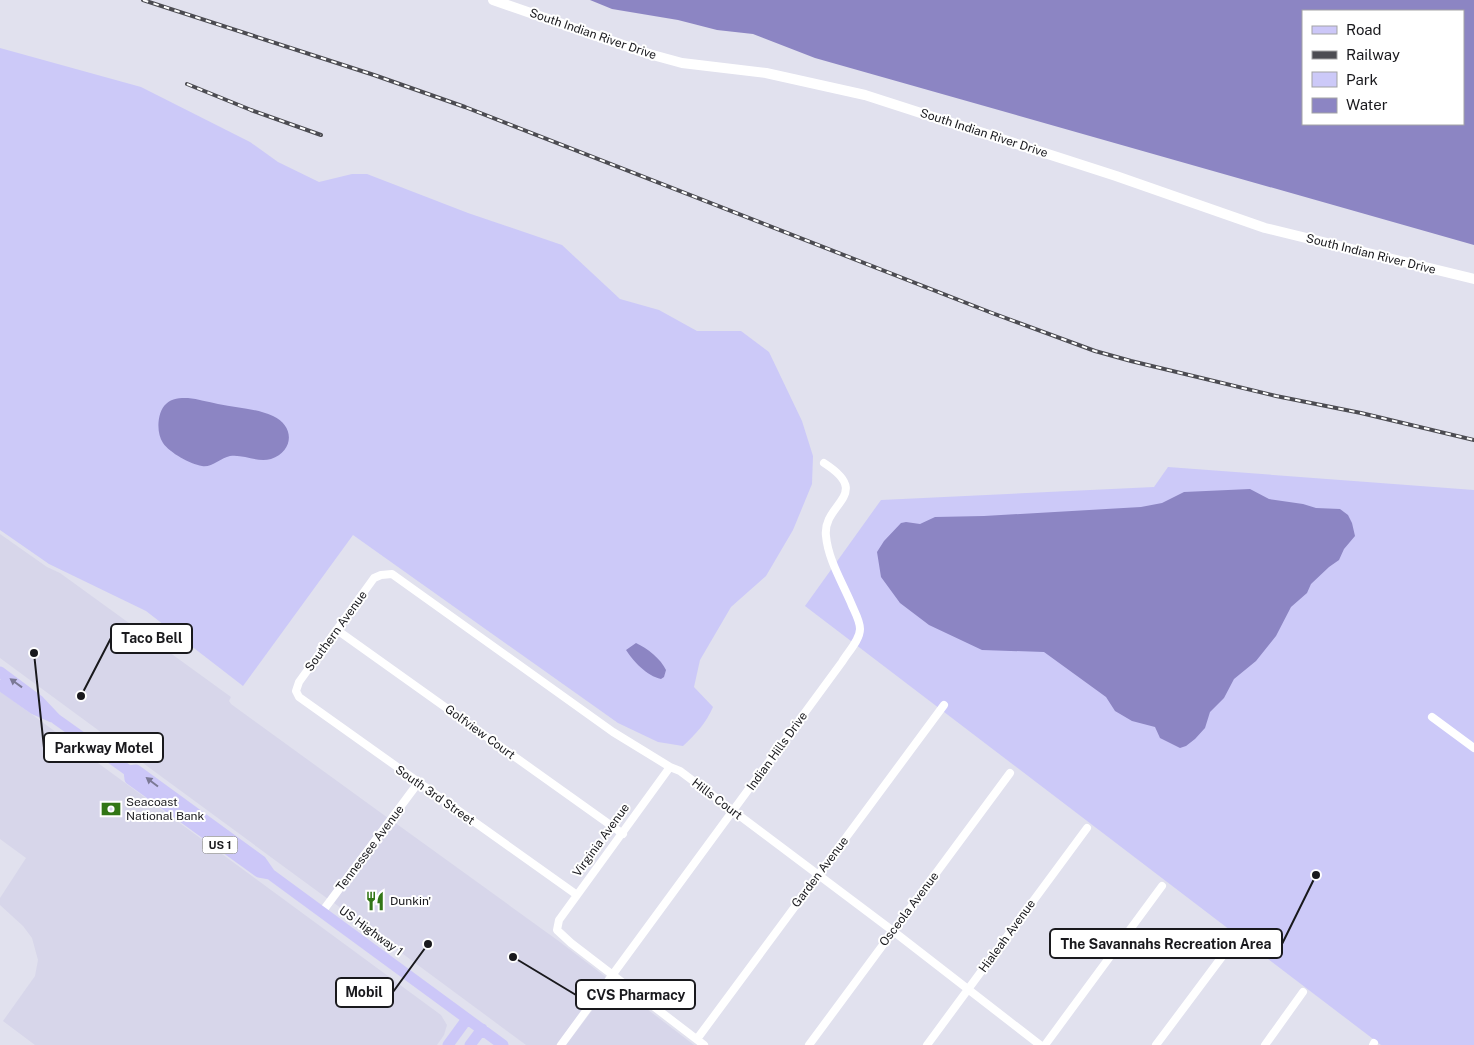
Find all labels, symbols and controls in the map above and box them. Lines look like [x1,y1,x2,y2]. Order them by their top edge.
street label: South Indian River Drive [528,6,659,62]
legend [1302,10,1464,125]
text: Road [1346,21,1382,38]
text: Railway [1346,46,1400,63]
text: Park [1346,71,1378,88]
text: Water [1346,96,1388,113]
street label: South Indian River Drive [918,106,1050,160]
street label: South Indian River Drive [1305,231,1438,277]
street label: Southern Avenue [302,588,370,674]
callout: Taco Bell [111,624,192,653]
text: Taco Bell [121,630,183,646]
one-way arrow [9,678,22,688]
street label: Golfview Court [442,702,518,762]
street label: Indian Hills Drive [744,709,810,793]
callout: Parkway Motel [44,733,163,762]
text: Parkway Motel [54,740,154,756]
street label: South 3rd Street [393,762,478,828]
street label: Hills Court [689,776,745,823]
one-way arrow [145,777,159,787]
place label: Seacoast National Bank [126,795,205,823]
bank icon: Seacoast National Bank [100,798,122,820]
street label: Virginia Avenue [570,801,632,879]
street label: Tennessee Avenue [333,802,407,894]
street label: Garden Avenue [789,834,851,910]
road number: US 1 [202,836,238,854]
street label: Osceola Avenue [877,869,942,949]
restaurant icon: Dunkin' [364,890,386,912]
place label: Dunkin' [390,894,431,908]
street label: Hialeah Avenue [976,897,1038,975]
street label: US Highway 1 [336,903,406,959]
callout: The Savannahs Recreation Area [1050,929,1282,958]
text: The Savannahs Recreation Area [1060,936,1272,952]
callout: Mobil [336,978,393,1007]
callout: CVS Pharmacy [576,980,695,1009]
text: Mobil [345,984,383,1000]
text: CVS Pharmacy [587,987,686,1003]

